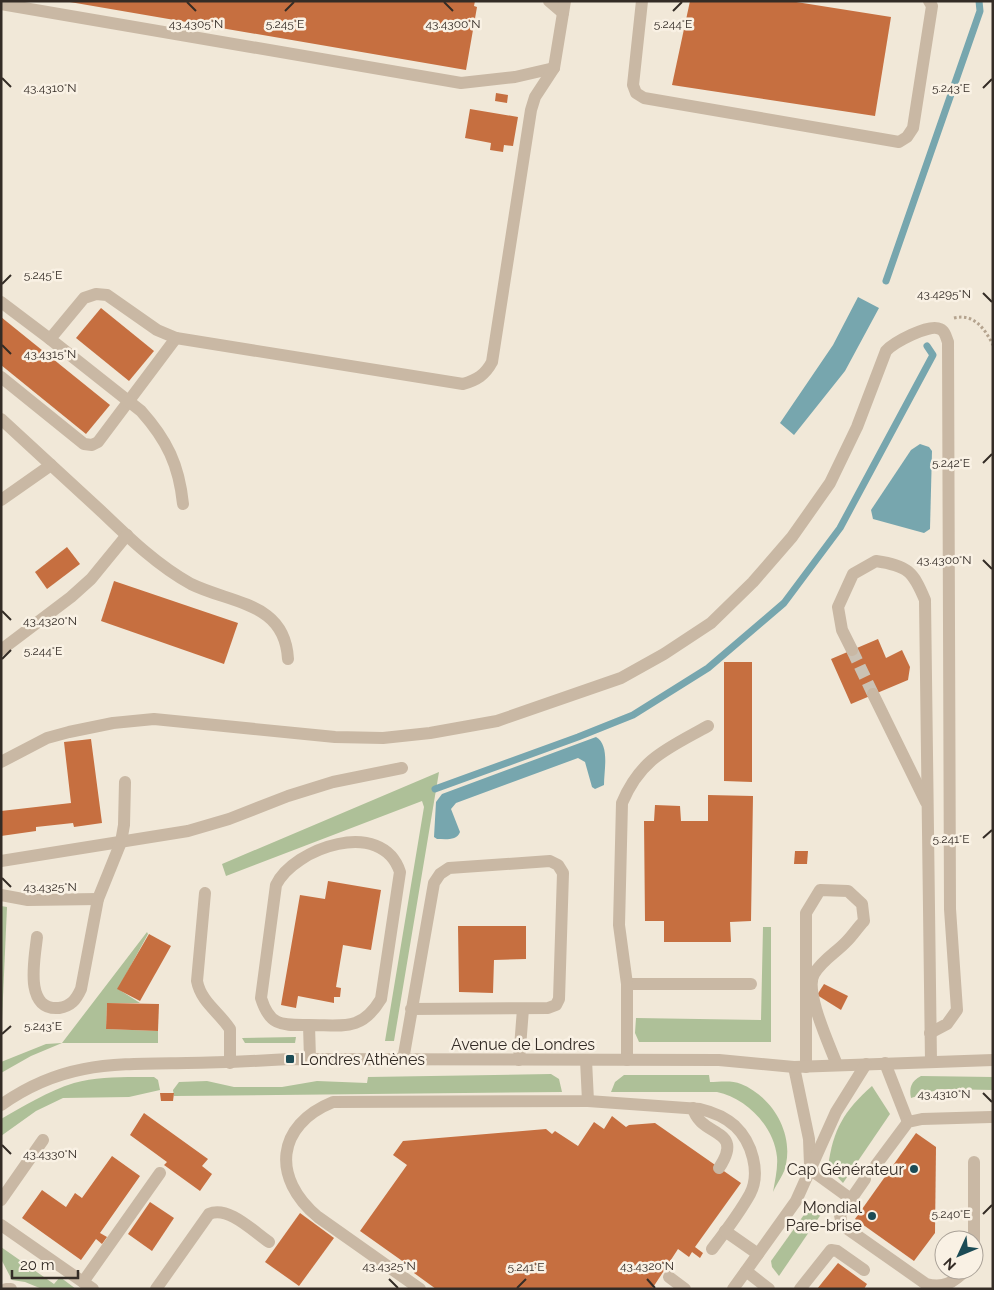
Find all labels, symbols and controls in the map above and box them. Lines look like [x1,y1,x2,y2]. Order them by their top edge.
text: 43.4305°N [169,17,223,31]
text: 5.245°E [266,17,304,31]
text: 43.4300°N [425,17,481,31]
text: 5.244°E [654,17,692,31]
text: 43.4310°N [24,81,76,95]
text: 5.243°E [932,81,970,95]
text: 5.245°E [24,268,62,282]
text: 43.4295°N [917,287,971,301]
text: 43.4315°N [24,347,76,361]
text: 5.242°E [932,456,970,470]
text: 43.4300°N [916,553,972,567]
text: 43.4320°N [23,614,77,628]
text: 5.244°E [24,644,62,658]
text: 5.241°E [933,832,969,846]
text: 43.4325°N [23,880,77,894]
text: 5.243°E [24,1019,62,1033]
street label: Avenue de Londres [451,1035,595,1054]
place label: Londres Athènes [300,1050,425,1069]
marker: Londres Athènes [284,1053,296,1065]
text: 43.4310°N [918,1087,970,1101]
text: 43.4330°N [23,1147,77,1161]
place label: Cap Générateur [787,1160,904,1179]
marker: Cap Générateur [908,1163,920,1175]
place label: Mondial Pare-brise [786,1198,863,1235]
text: 5.240°E [931,1207,971,1221]
marker: Mondial Pare-brise [866,1210,878,1222]
north arrow [934,1230,984,1280]
scale bar [12,1248,79,1280]
text: N [940,1255,959,1273]
text: 20 m [20,1256,55,1274]
text: 43.4325°N [362,1259,416,1273]
text: 43.4320°N [620,1259,674,1273]
text: 5.241°E [508,1260,544,1274]

